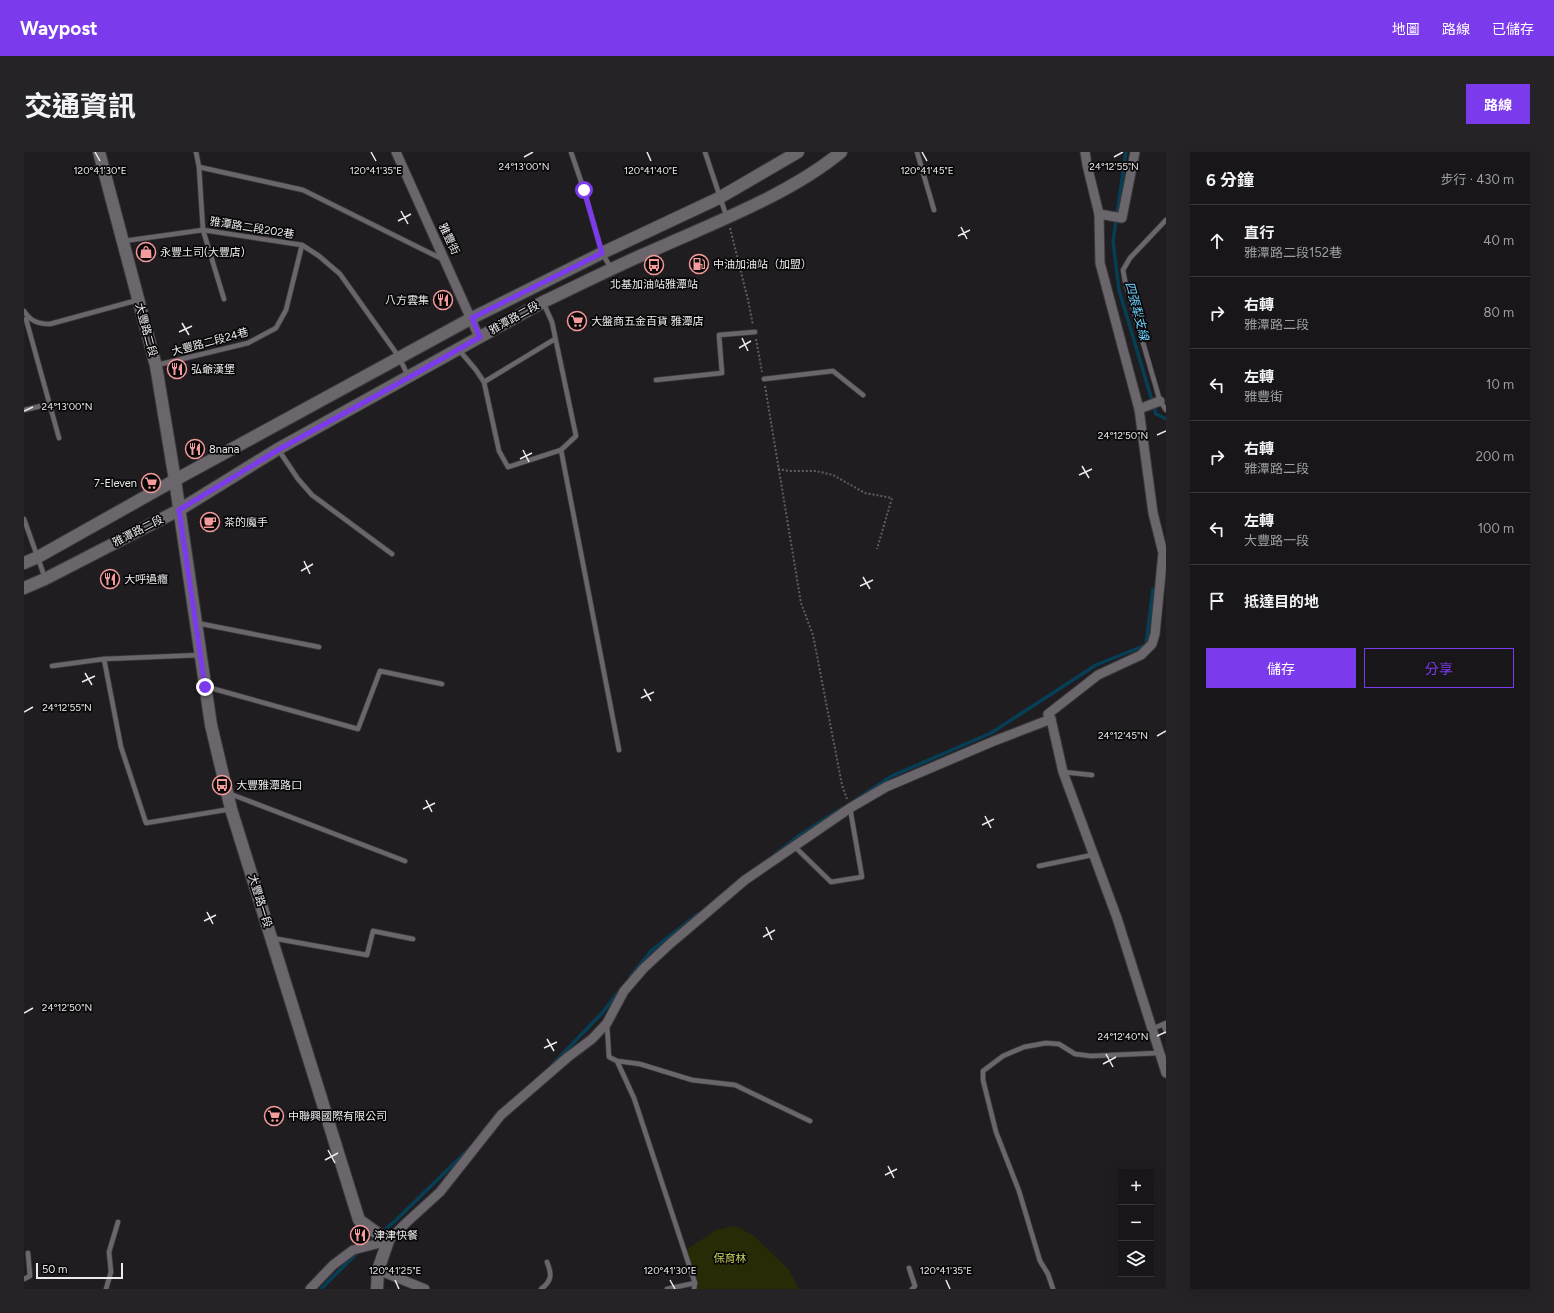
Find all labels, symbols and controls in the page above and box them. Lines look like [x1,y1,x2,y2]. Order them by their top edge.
text: Waypost [20,17,98,40]
text: 地圖 [1392,21,1420,38]
text: 路線 [1442,21,1470,38]
text: 已儲存 [1492,21,1534,38]
button: 路線 [1466,84,1530,124]
text: 交通資訊 [24,89,136,123]
text: 24°13'00"N [499,160,549,173]
text: 24°12'55"N [1089,160,1139,173]
text: 120°41'30"E [73,164,127,177]
text: 120°41'35"E [350,164,402,177]
text: 120°41'40"E [624,164,678,177]
text: 120°41'45"E [900,164,954,177]
text: 6 分鐘 [1206,170,1254,190]
text: 步行 · 430 m [1441,172,1514,187]
route start [575,181,593,199]
street label: 雅潭路二段202巷 [209,215,295,241]
street label: 雅豐街 [436,221,462,257]
text: 直行 [1244,224,1274,242]
icon: ahead [1206,230,1228,252]
text: 40 m [1483,233,1514,248]
shop icon: 永豐土司(大豐店) [135,241,157,263]
text: 雅潭路二段152巷 [1244,245,1342,260]
place label: 永豐土司(大豐店) [160,246,245,259]
fuel station icon: 中油加油站（加盟） [688,253,710,275]
bus stop icon: 北基加油站雅潭站 [643,254,665,276]
place label: 中油加油站（加盟） [713,258,812,271]
place label: 北基加油站雅潭站 [610,278,698,291]
water label: 四張犁支線 [1122,280,1152,344]
restaurant icon: 八方雲集 [432,289,454,311]
place label: 八方雲集 [385,294,429,307]
text: 右轉 [1244,296,1274,314]
street label: 雅潭路二段 [487,299,541,337]
street label: 大豐路二段 [133,302,159,358]
icon: right [1206,302,1228,324]
text: 80 m [1483,305,1514,320]
supermarket icon: 大盤商五金百貨 雅潭店 [566,310,588,332]
place label: 大盤商五金百貨 雅潭店 [591,315,704,328]
text: 雅潭路二段 [1244,317,1309,332]
street label: 大豐路二段24巷 [170,326,250,358]
restaurant icon: 弘爺漢堡 [166,358,188,380]
place label: 弘爺漢堡 [191,363,235,376]
text: 左轉 [1244,368,1274,386]
icon: left [1206,374,1228,396]
text: 10 m [1486,377,1514,392]
text: 雅豐街 [1244,389,1283,404]
text: 24°13'00"N [42,400,92,413]
text: 24°12'50"N [1098,429,1148,442]
restaurant icon: 8nana [184,438,206,460]
text: 右轉 [1244,440,1274,458]
place label: 8nana [209,443,239,456]
icon: right [1206,446,1228,468]
text: 200 m [1476,449,1514,464]
text: 雅潭路二段 [1244,461,1309,476]
supermarket icon: 7-Eleven [140,472,162,494]
place label: 7-Eleven [94,477,137,490]
cafe icon: 茶的魔手 [199,511,221,533]
text: 左轉 [1244,512,1274,530]
street label: 雅潭路二段 [111,513,165,549]
place label: 茶的魔手 [224,516,268,529]
icon: left [1206,518,1228,540]
text: 100 m [1478,521,1514,536]
text: 大豐路一段 [1244,533,1309,548]
restaurant icon: 大呼過癮 [99,568,121,590]
place label: 大呼過癮 [124,573,168,586]
icon: arrive [1206,590,1228,612]
text: 抵達目的地 [1244,593,1319,611]
button: 儲存 [1206,648,1356,688]
button: 分享 [1364,648,1514,688]
route end [196,678,214,696]
text: 24°12'55"N [42,701,92,714]
text: 24°12'45"N [1098,729,1148,742]
bus stop icon: 大豐雅潭路口 [211,774,233,796]
place label: 大豐雅潭路口 [236,779,302,792]
street label: 大豐路一段 [246,873,274,929]
text: 24°12'50"N [42,1001,92,1014]
text: 24°12'40"N [1098,1030,1148,1043]
supermarket icon: 中聯興國際有限公司 [263,1105,285,1127]
place label: 中聯興國際有限公司 [288,1110,387,1123]
map controls [1118,1169,1154,1277]
button: + [1118,1169,1154,1205]
button: − [1118,1205,1154,1241]
restaurant icon: 津津快餐 [349,1224,371,1246]
place label: 津津快餐 [374,1229,418,1242]
button: layers [1118,1241,1154,1277]
park label: 保育林 [714,1252,747,1265]
scale bar [36,1261,123,1280]
text: 50 m [42,1263,67,1276]
text: 120°41'25"E [369,1264,421,1277]
text: 120°41'30"E [643,1264,697,1277]
text: 120°41'35"E [920,1264,972,1277]

